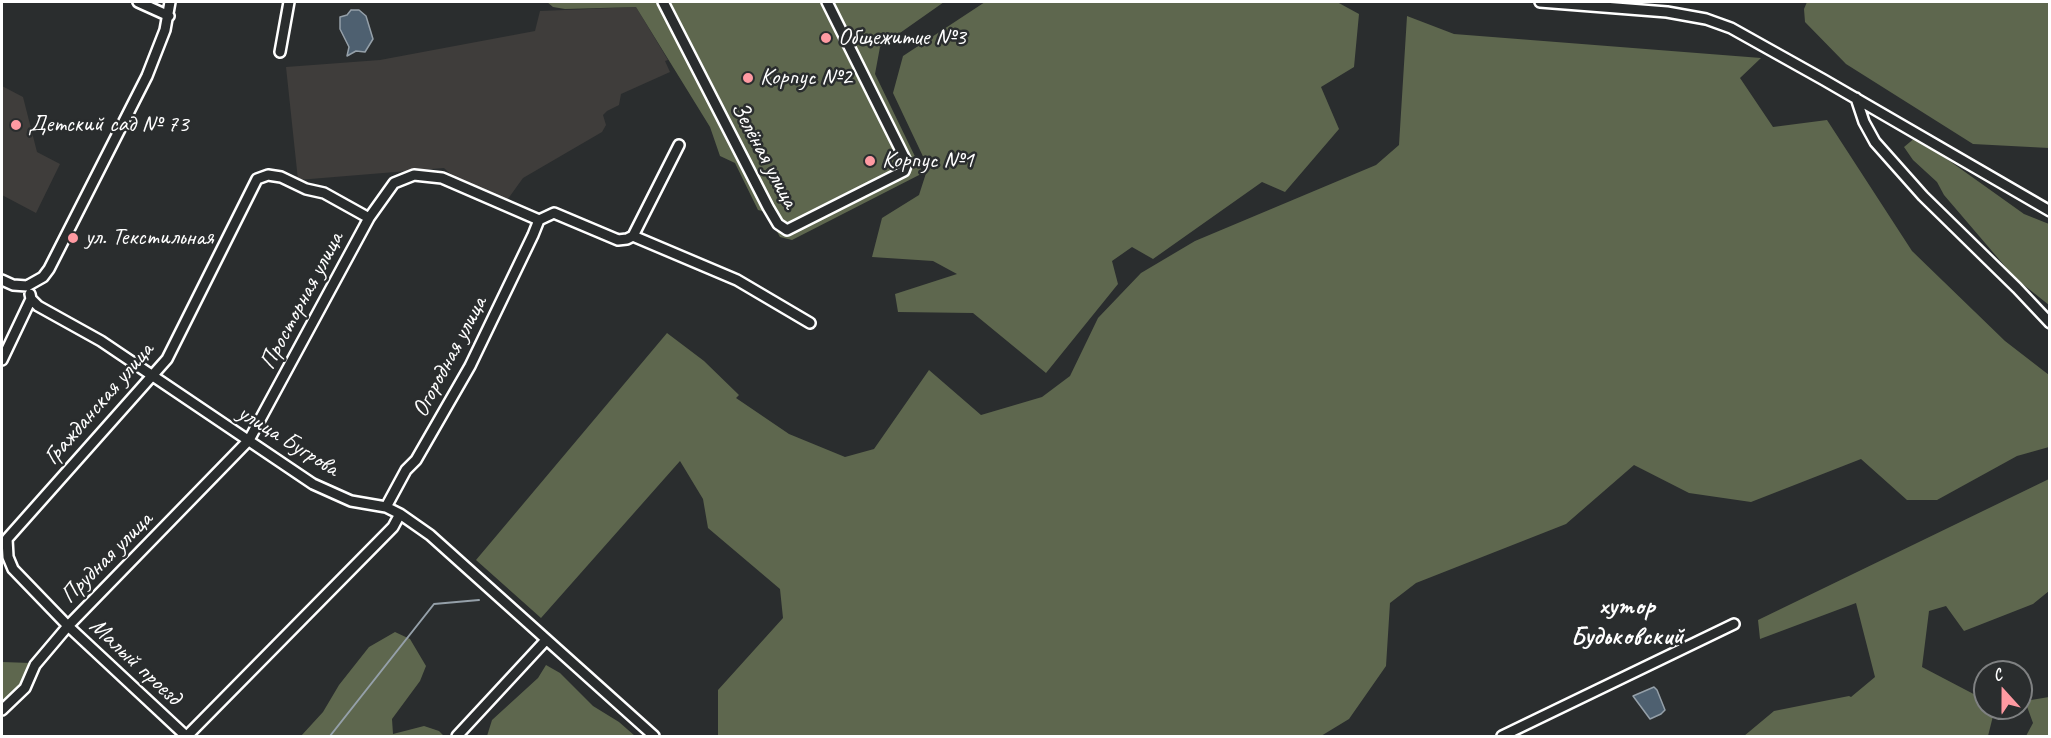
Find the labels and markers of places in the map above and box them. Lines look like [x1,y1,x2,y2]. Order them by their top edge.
place label: Общежитие №3 [838,24,966,52]
marker: Общежитие №3 [819,31,833,45]
place label: Корпус №2 [760,64,852,92]
marker: Корпус №2 [741,71,755,85]
place label: Детский сад № 73 [28,111,189,139]
marker: Детский сад № 73 [9,118,23,132]
place label: Корпус №1 [882,147,974,175]
marker: Корпус №1 [863,154,877,168]
place label: ул. Текстильная [85,224,214,252]
marker: ул. Текстильная [66,231,80,245]

